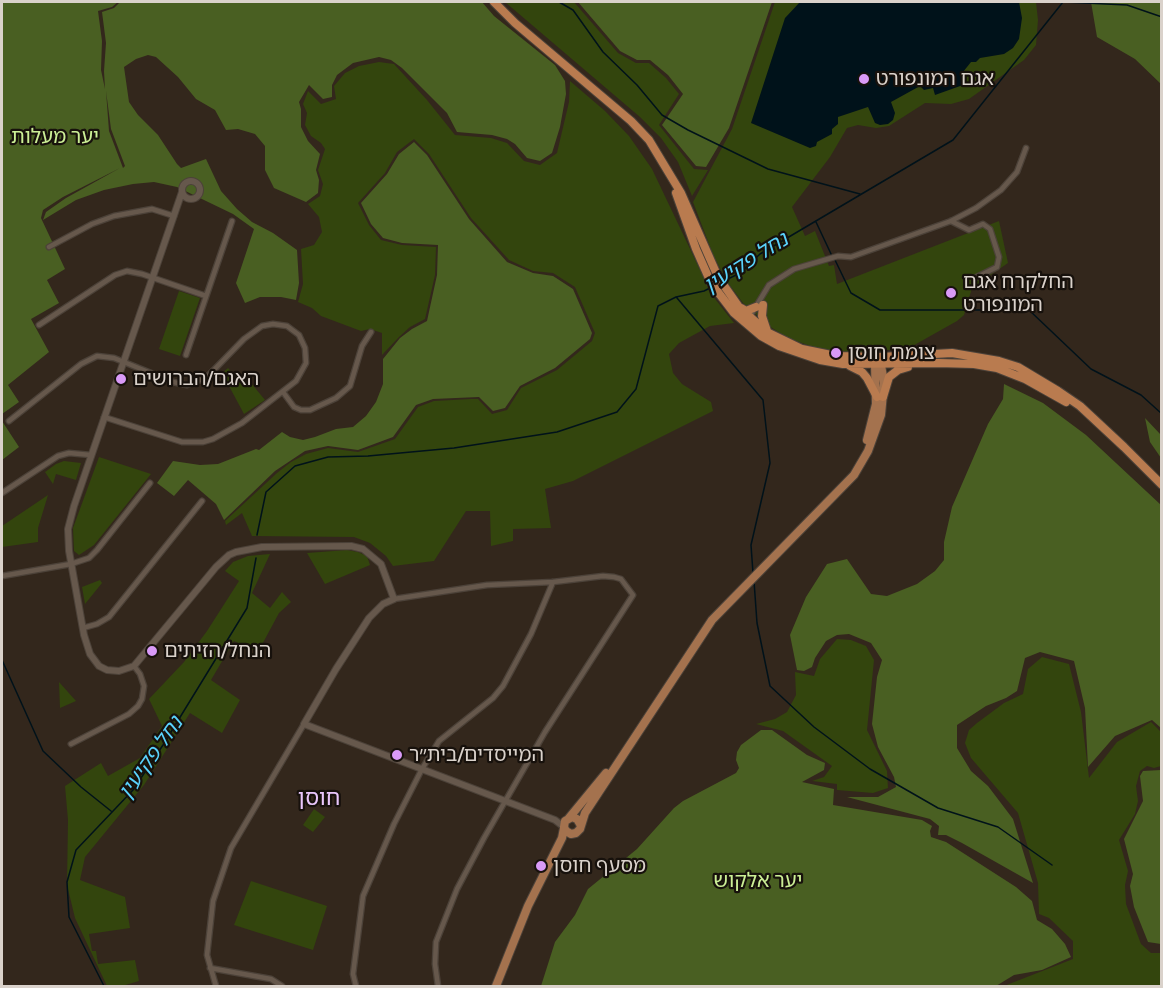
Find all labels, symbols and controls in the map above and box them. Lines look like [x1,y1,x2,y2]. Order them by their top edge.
place label: אגם המונפורט [876,67,994,91]
marker: אגם המונפורט [857,72,871,86]
park label: יער מעלות [11,125,99,149]
water label: נחל פקיעין [699,227,793,299]
place label: החלקרח אגם המונפורט [963,270,1074,317]
marker: החלקרח אגם המונפורט [944,286,958,300]
place label: צומת חוסן [848,341,935,365]
marker: צומת חוסן [829,346,843,360]
place label: האגם/הברושים [133,367,259,391]
marker: האגם/הברושים [114,372,128,386]
place label: הנחל/הזיתים [164,639,271,663]
marker: הנחל/הזיתים [145,644,159,658]
water label: נחל פקיעין [114,712,188,804]
place label: המייסדים/בית״ר [409,743,544,767]
marker: המייסדים/בית״ר [390,748,404,762]
district label: חוסן [298,786,340,812]
place label: מסעף חוסן [553,854,646,878]
marker: מסעף חוסן [534,859,548,873]
park label: יער אלקוש [714,869,802,893]

